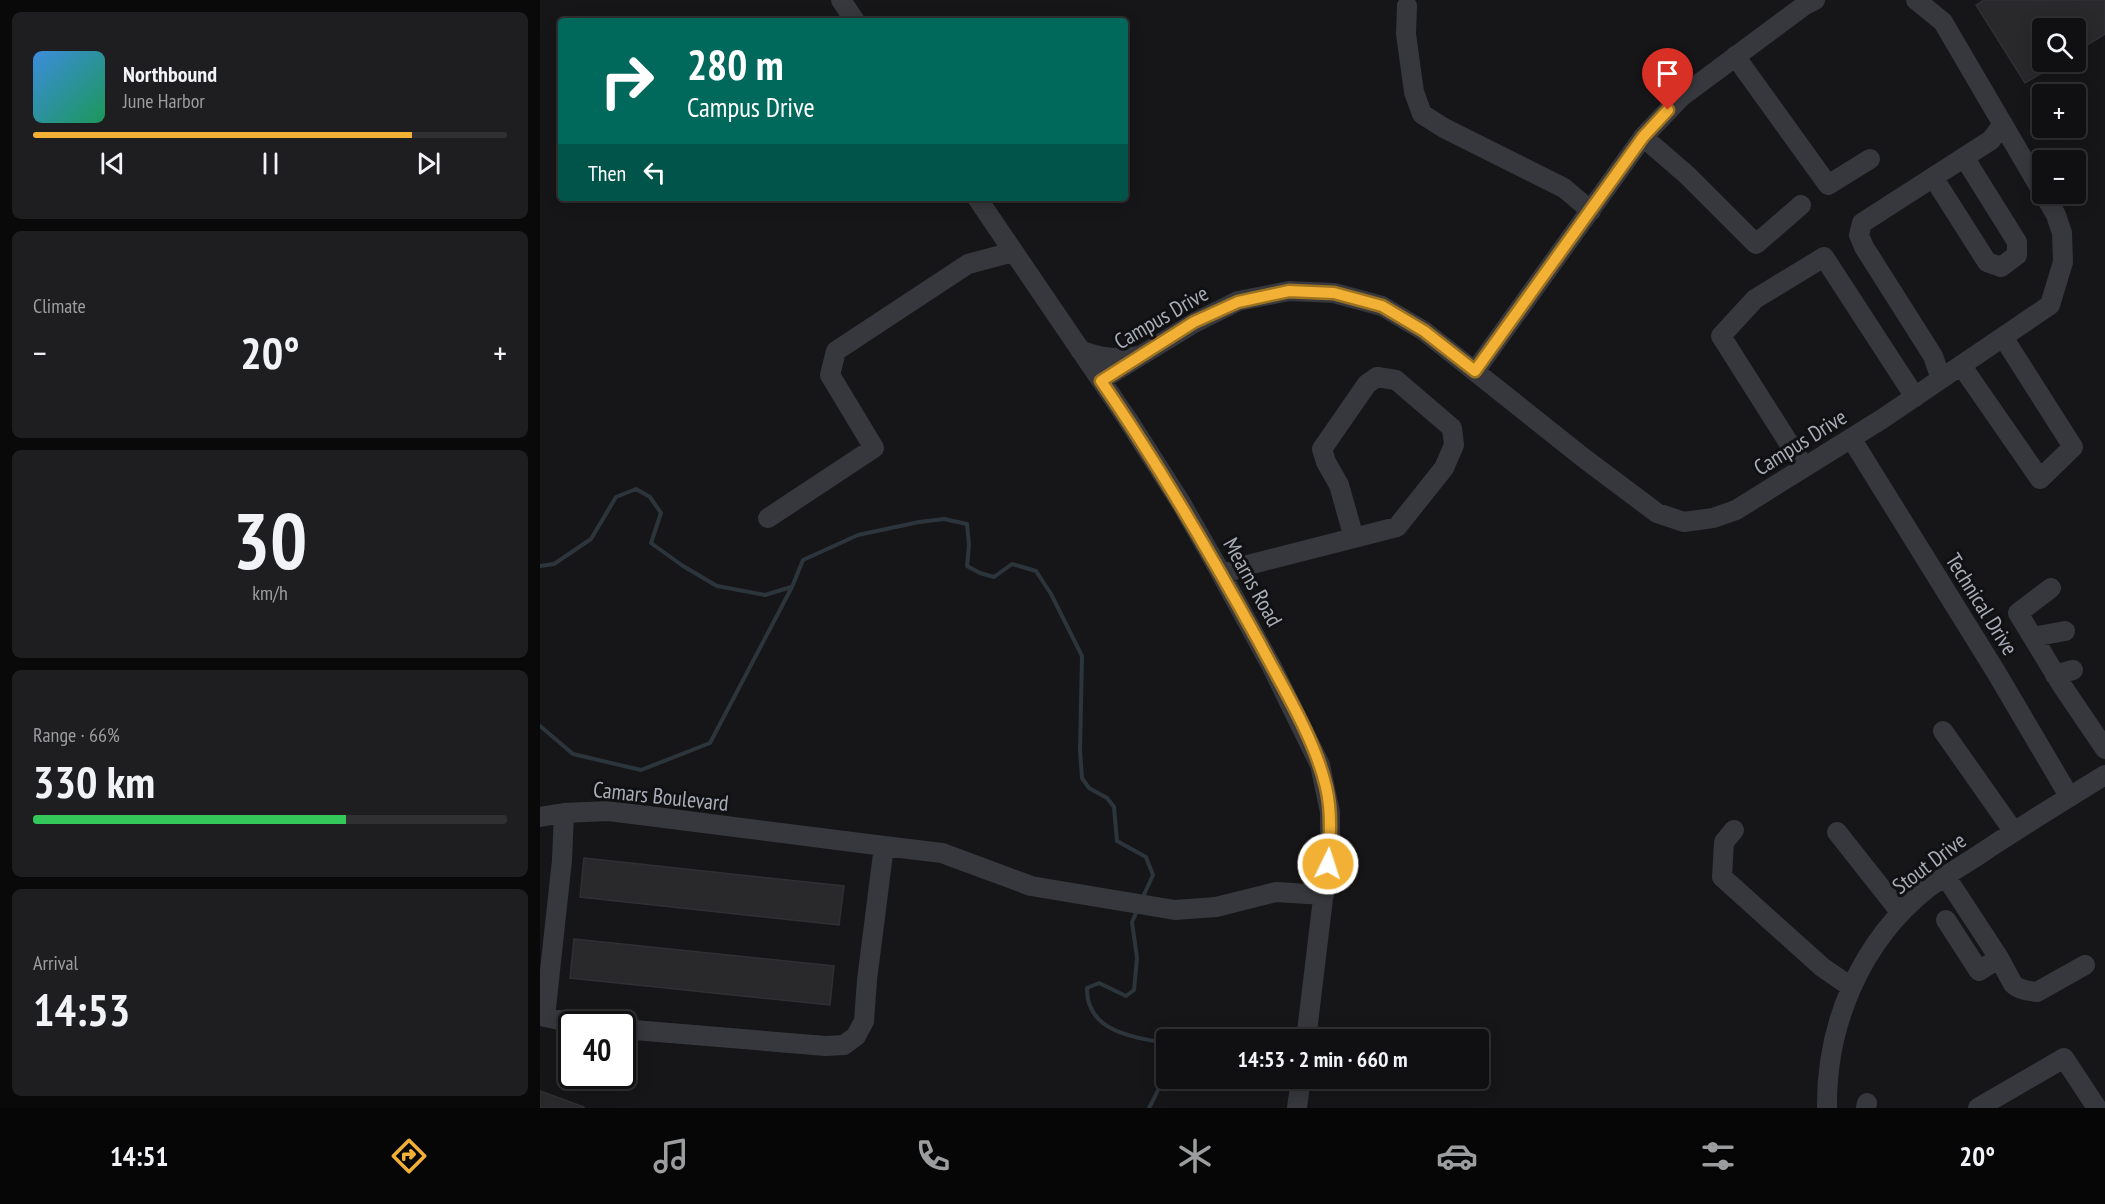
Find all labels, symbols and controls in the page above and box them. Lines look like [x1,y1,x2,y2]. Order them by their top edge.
map controls [2032,18,2086,204]
button: search [2032,18,2086,72]
text: 280 m [687,37,784,92]
icon: right [588,42,666,120]
pin [1642,48,1693,110]
icon: arrive [1651,57,1684,90]
text: Northbound [123,60,217,88]
button: + [2032,84,2086,138]
text: June Harbor [123,88,205,114]
text: Campus Drive [687,90,815,124]
icon: previous [96,147,129,180]
icon: pause [254,147,287,180]
icon: next [412,147,445,180]
button: − [2032,150,2086,204]
icon: left [638,156,671,189]
text: Then [588,159,626,187]
street label: Campus Drive [1109,279,1213,355]
text: Climate [33,293,86,319]
text: 20° [240,323,300,381]
text: − [33,331,47,374]
text: + [493,331,507,374]
street label: Campus Drive [1748,403,1852,481]
text: 30 [233,490,307,591]
street label: Mearns Road [1217,533,1289,631]
street label: Technical Drive [1940,548,2024,660]
text: km/h [252,580,288,606]
text: Range · 66% [33,722,120,748]
text: 330 km [33,752,155,810]
street label: Camars Boulevard [592,775,730,817]
street label: Stout Drive [1887,826,1971,900]
position arrow [1296,832,1360,896]
text: Arrival [33,950,78,976]
text: 14:53 [33,980,130,1038]
speed limit sign: 40 [558,1011,636,1089]
text: 14:53 · 2 min · 660 m [1237,1045,1408,1073]
icon: directions [388,1135,430,1177]
icon: music [650,1135,692,1177]
icon: phone [912,1135,954,1177]
icon: climate [1174,1135,1216,1177]
icon: car [1436,1135,1478,1177]
icon: filters [1697,1135,1739,1177]
text: 14:51 [110,1139,168,1173]
text: 20° [1959,1139,1995,1173]

